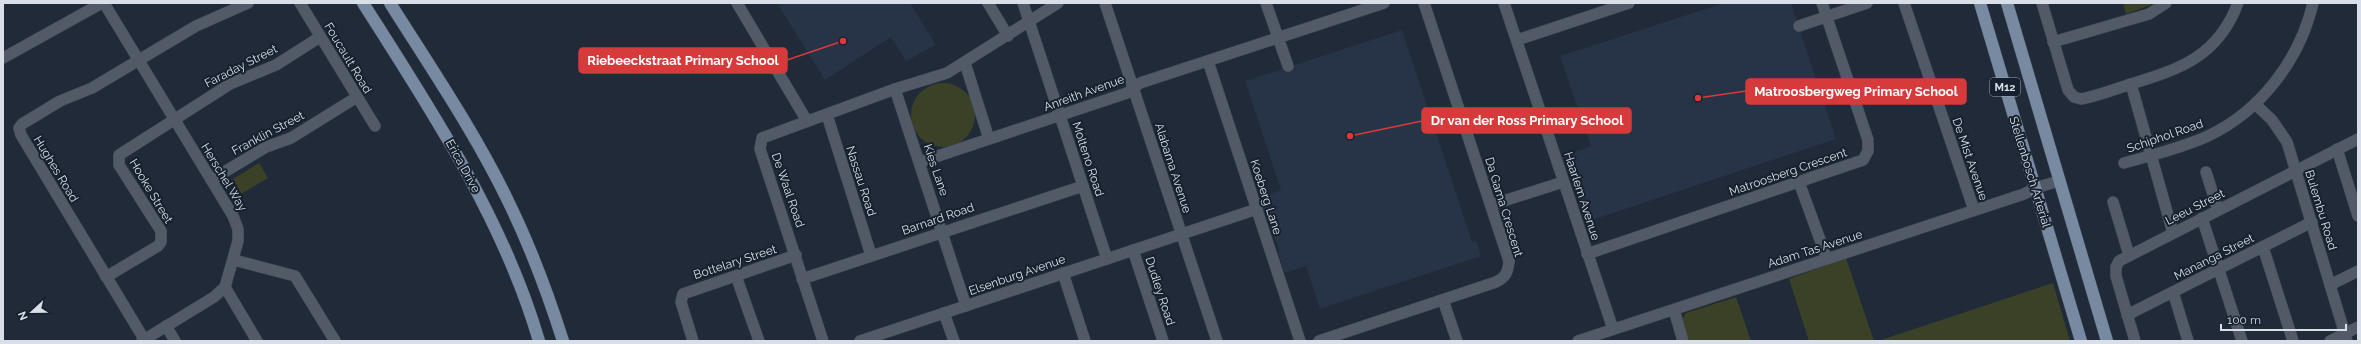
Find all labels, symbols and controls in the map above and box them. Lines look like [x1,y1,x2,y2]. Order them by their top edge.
street label: Foucault Road [321,20,375,96]
street label: Faraday Street [202,42,280,90]
callout: Riebeeckstraat Primary School [579,48,787,73]
text: Riebeeckstraat Primary School [587,53,780,68]
street label: Anreith Avenue [1042,72,1126,114]
road number: M12 [1990,78,2020,96]
callout: Matroosbergweg Primary School [1746,79,1966,104]
text: Matroosbergweg Primary School [1754,84,1959,99]
street label: Franklin Street [229,108,307,158]
callout: Dr van der Ross Primary School [1422,108,1631,133]
text: Dr van der Ross Primary School [1431,113,1624,128]
street label: Stellenbosch Arterial [2006,115,2054,230]
street label: De Mist Avenue [1949,116,1991,202]
street label: Schiphol Road [2125,116,2205,156]
street label: Molteno Road [1069,120,1107,198]
street label: Alabama Avenue [1152,121,1194,215]
street label: Hughes Road [31,133,81,205]
street label: Erica Drive [443,137,483,195]
street label: Herschel Way [198,140,250,214]
street label: Kies Lane [921,142,951,198]
street label: Nassau Road [843,144,879,218]
street label: Matroosberg Crescent [1727,145,1849,199]
street label: Haarlem Avenue [1561,150,1603,242]
street label: De Waal Road [769,151,807,229]
street label: Da Gama Crescent [1482,155,1526,259]
street label: Hooke Street [126,156,176,226]
street label: Koeberg Lane [1247,158,1285,236]
street label: Bulembu Road [2302,168,2340,252]
street label: Leeu Street [2163,186,2227,228]
street label: Barnard Road [900,200,976,238]
street label: Adam Tas Avenue [1766,227,1864,271]
street label: Mananga Street [2172,231,2256,283]
street label: Bottelary Street [692,242,778,282]
street label: Elsenburg Avenue [967,252,1067,298]
street label: Dudley Road [1142,255,1178,327]
north arrow [12,292,52,332]
scale bar [2221,306,2346,332]
text: N [16,309,31,322]
text: 100 m [2227,313,2261,327]

